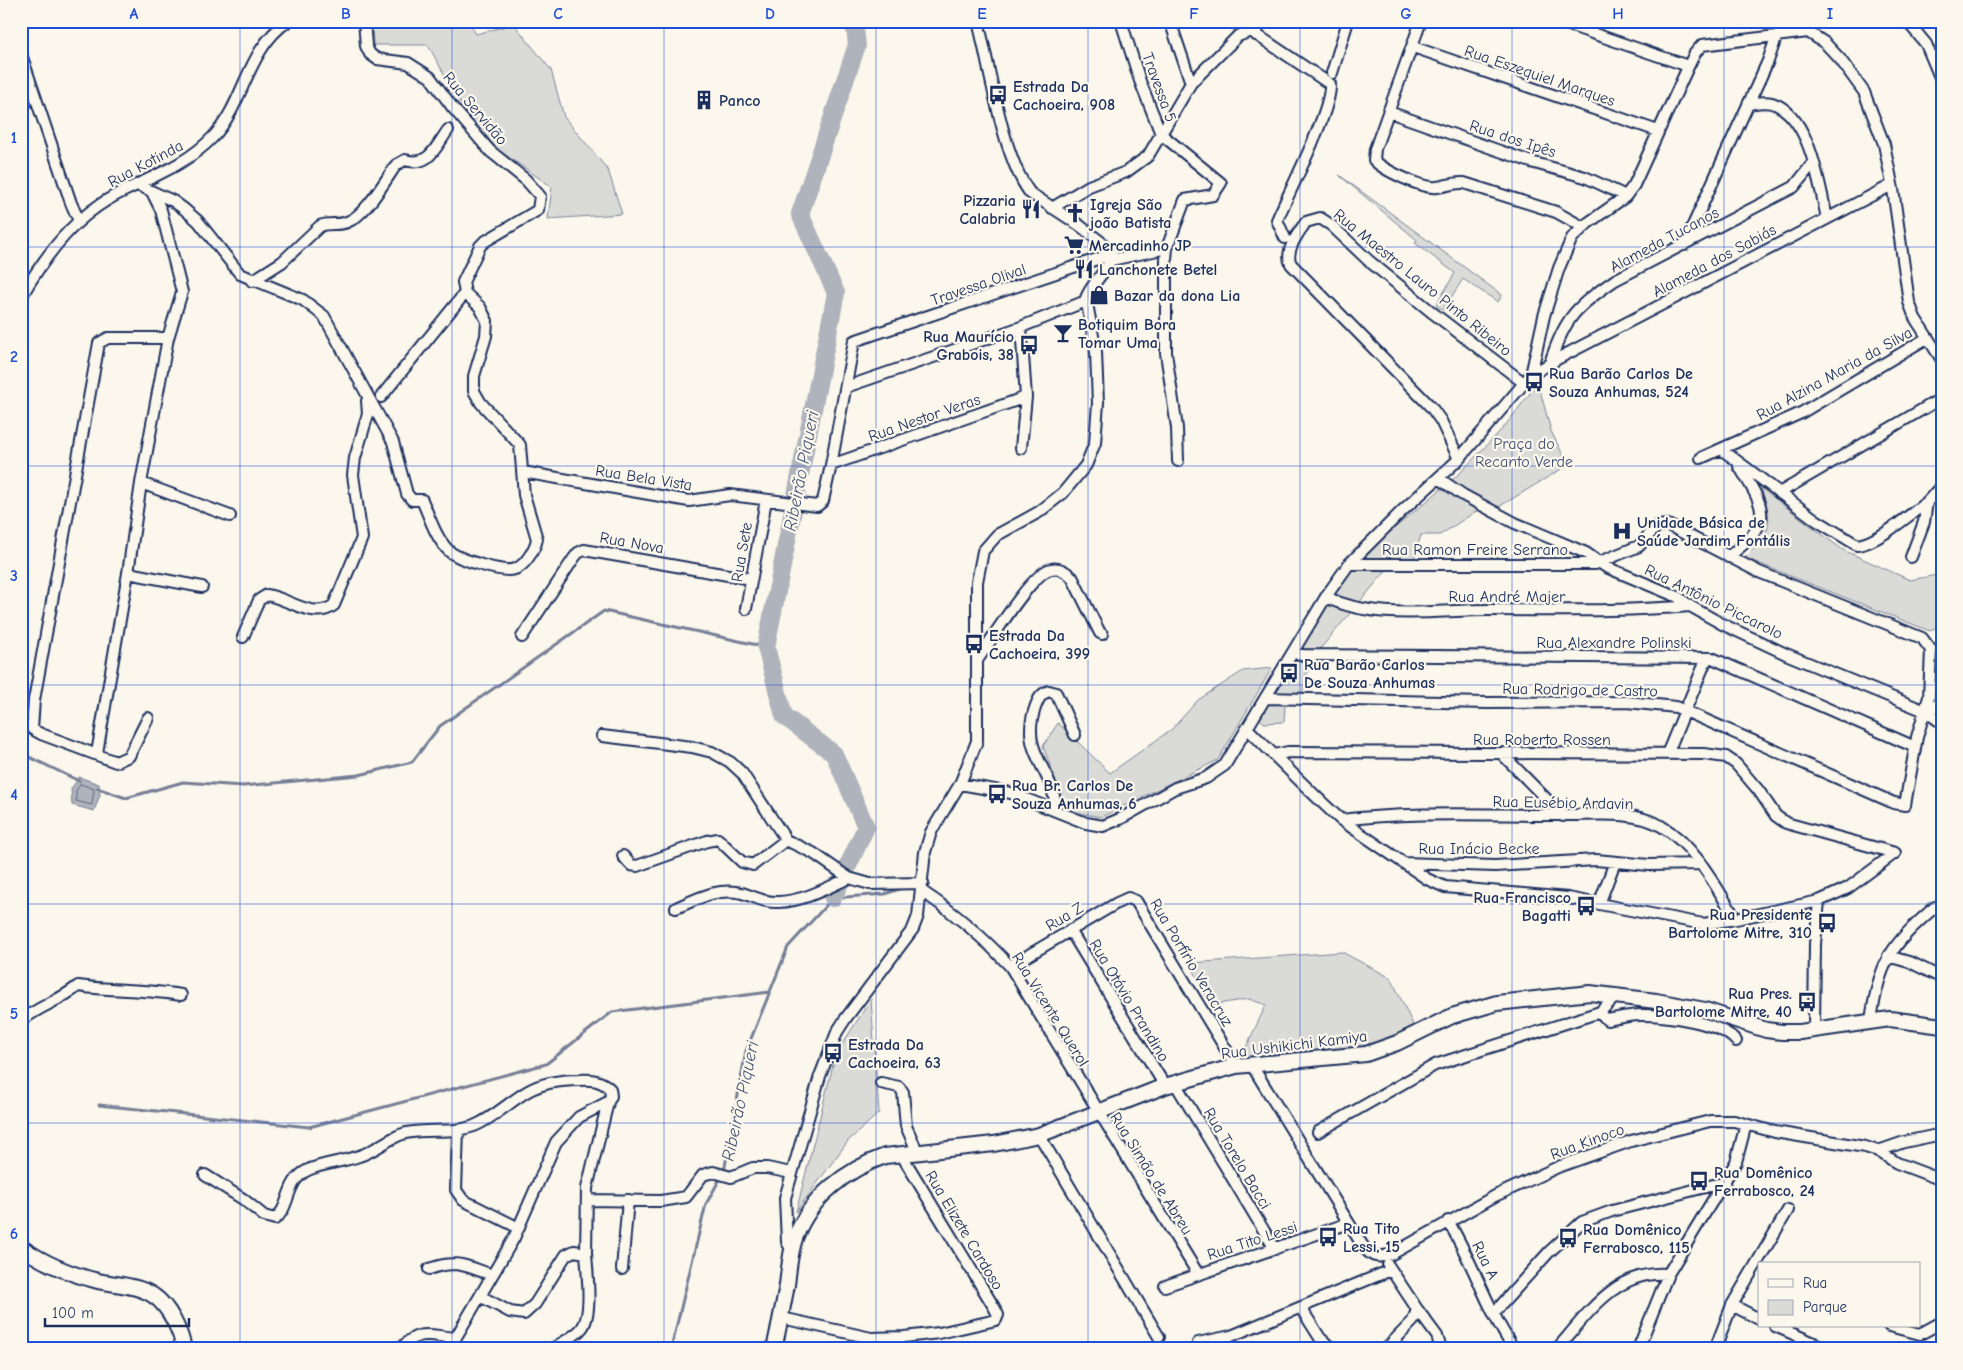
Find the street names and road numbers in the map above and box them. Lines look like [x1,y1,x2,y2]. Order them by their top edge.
street label: Rua Eszequiel Marques [1462,42,1618,110]
street label: Travessa 5 [1138,50,1180,125]
street label: Rua Servidão [439,68,511,149]
street label: Rua dos Ipês [1467,117,1558,161]
street label: Rua Kotinda [105,137,186,191]
street label: Alameda Tucanos [1607,203,1722,276]
street label: Rua Maestro Lauro Pinto Ribeiro [1330,205,1515,360]
street label: Alameda dos Sabiás [1650,221,1780,301]
street label: Travessa Olival [928,260,1028,310]
street label: Rua Alzina Maria da Silva [1754,324,1915,424]
street label: Rua Nestor Veras [866,390,983,446]
street label: Rua Bela Vista [594,461,693,495]
street label: Rua Sete [728,521,756,583]
street label: Rua Nova [598,528,665,557]
street label: Rua Ramon Freire Serrano [1382,541,1568,559]
street label: Rua Antônio Piccarolo [1642,561,1785,643]
street label: Rua André Majer [1449,588,1566,606]
street label: Rua Alexandre Polinski [1536,634,1692,652]
street label: Rua Rodrigo de Castro [1502,680,1658,700]
street label: Rua Roberto Rossen [1473,731,1611,749]
street label: Rua Eusébio Ardavin [1492,793,1634,813]
street label: Rua Inácio Becke [1419,840,1539,858]
street label: Rua Porfírio Veracruz [1146,896,1236,1030]
street label: Rua Z [1042,899,1087,935]
street label: Rua Otávio Prandino [1085,936,1173,1065]
street label: Rua Vicente Querol [1008,949,1093,1070]
street label: Rua Ushikichi Kamiya [1220,1027,1368,1063]
street label: Rua Torelo Bacci [1200,1104,1275,1213]
street label: Rua Simão de Abreu [1106,1109,1196,1238]
street label: Rua Kinoco [1548,1120,1627,1164]
street label: Rua Elizete Cardoso [921,1168,1007,1293]
street label: Rua Tito Lessi [1205,1218,1300,1264]
street label: Rua A [1468,1238,1502,1283]

